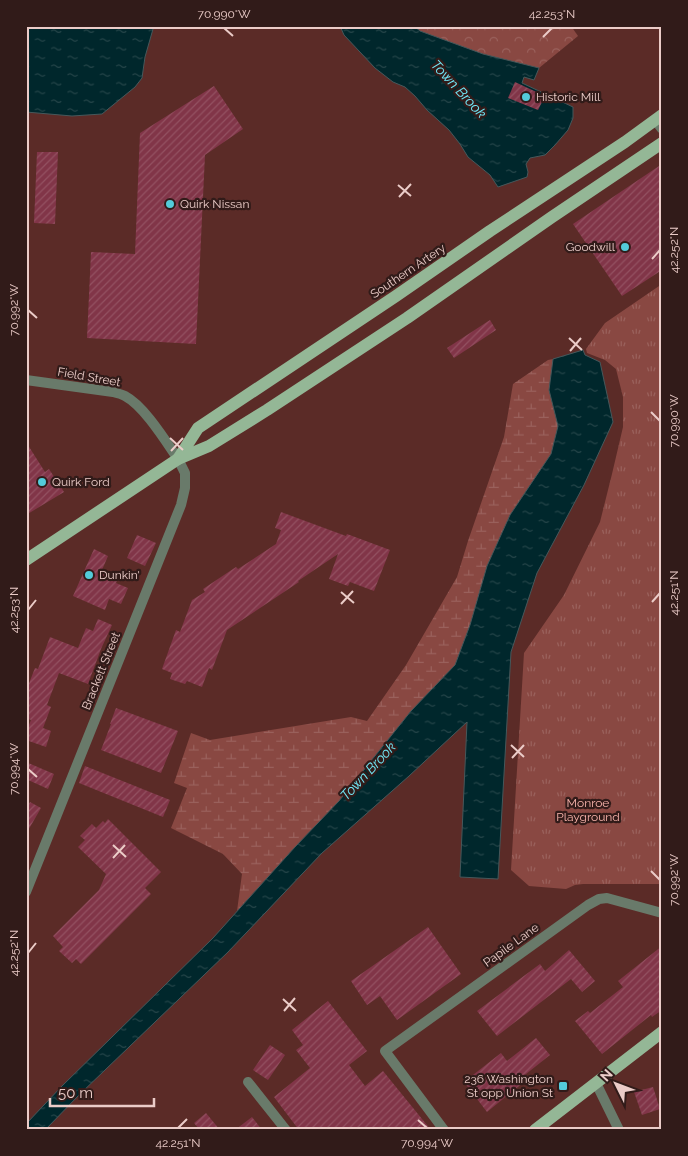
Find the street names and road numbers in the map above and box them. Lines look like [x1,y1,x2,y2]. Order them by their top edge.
street label: Southern Artery [368,240,449,301]
street label: Field Street [56,365,122,389]
street label: Brackett Street [79,630,123,712]
street label: Papile Lane [481,920,541,970]

